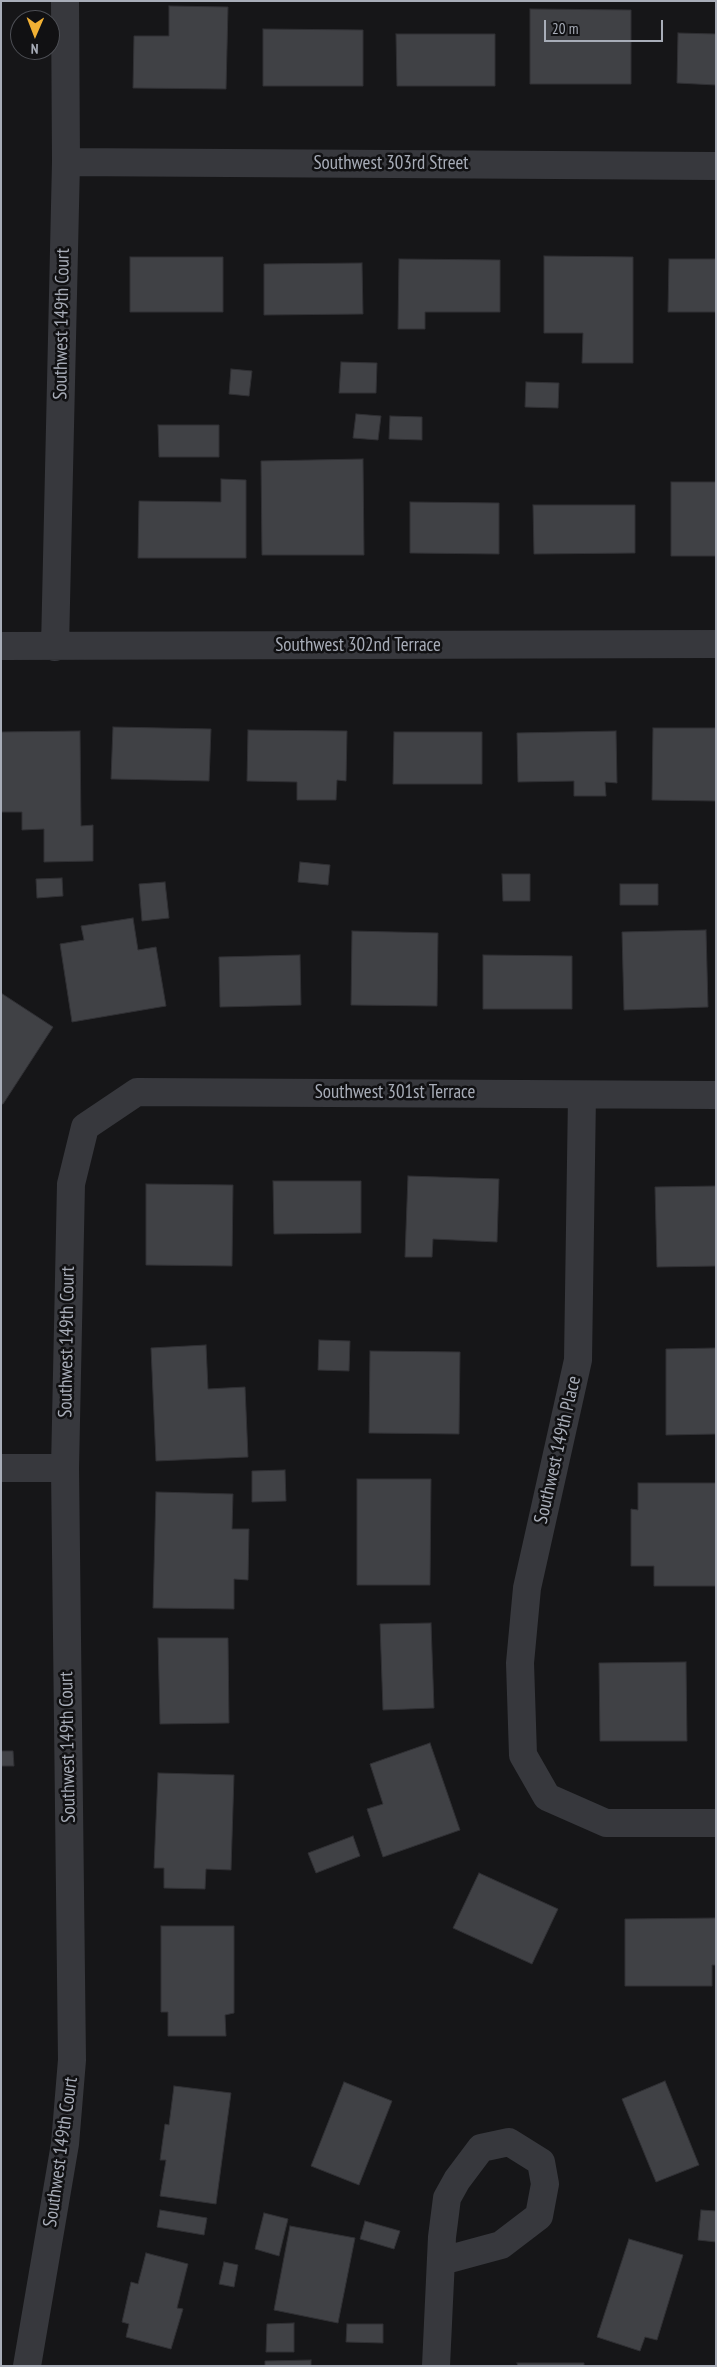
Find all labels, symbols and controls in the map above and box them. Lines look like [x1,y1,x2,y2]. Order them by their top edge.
north arrow [10,10,60,60]
scale bar [547,10,666,42]
text: 20 m [552,19,578,38]
text: N [31,40,39,58]
street label: Southwest 303rd Street [313,153,469,175]
street label: Southwest 149th Court [49,248,75,400]
street label: Southwest 302nd Terrace [275,635,441,657]
street label: Southwest 301st Terrace [315,1082,475,1104]
street label: Southwest 149th Court [54,1266,80,1418]
street label: Southwest 149th Place [530,1374,586,1526]
street label: Southwest 149th Court [55,1671,81,1823]
street label: Southwest 149th Court [39,2075,83,2229]

